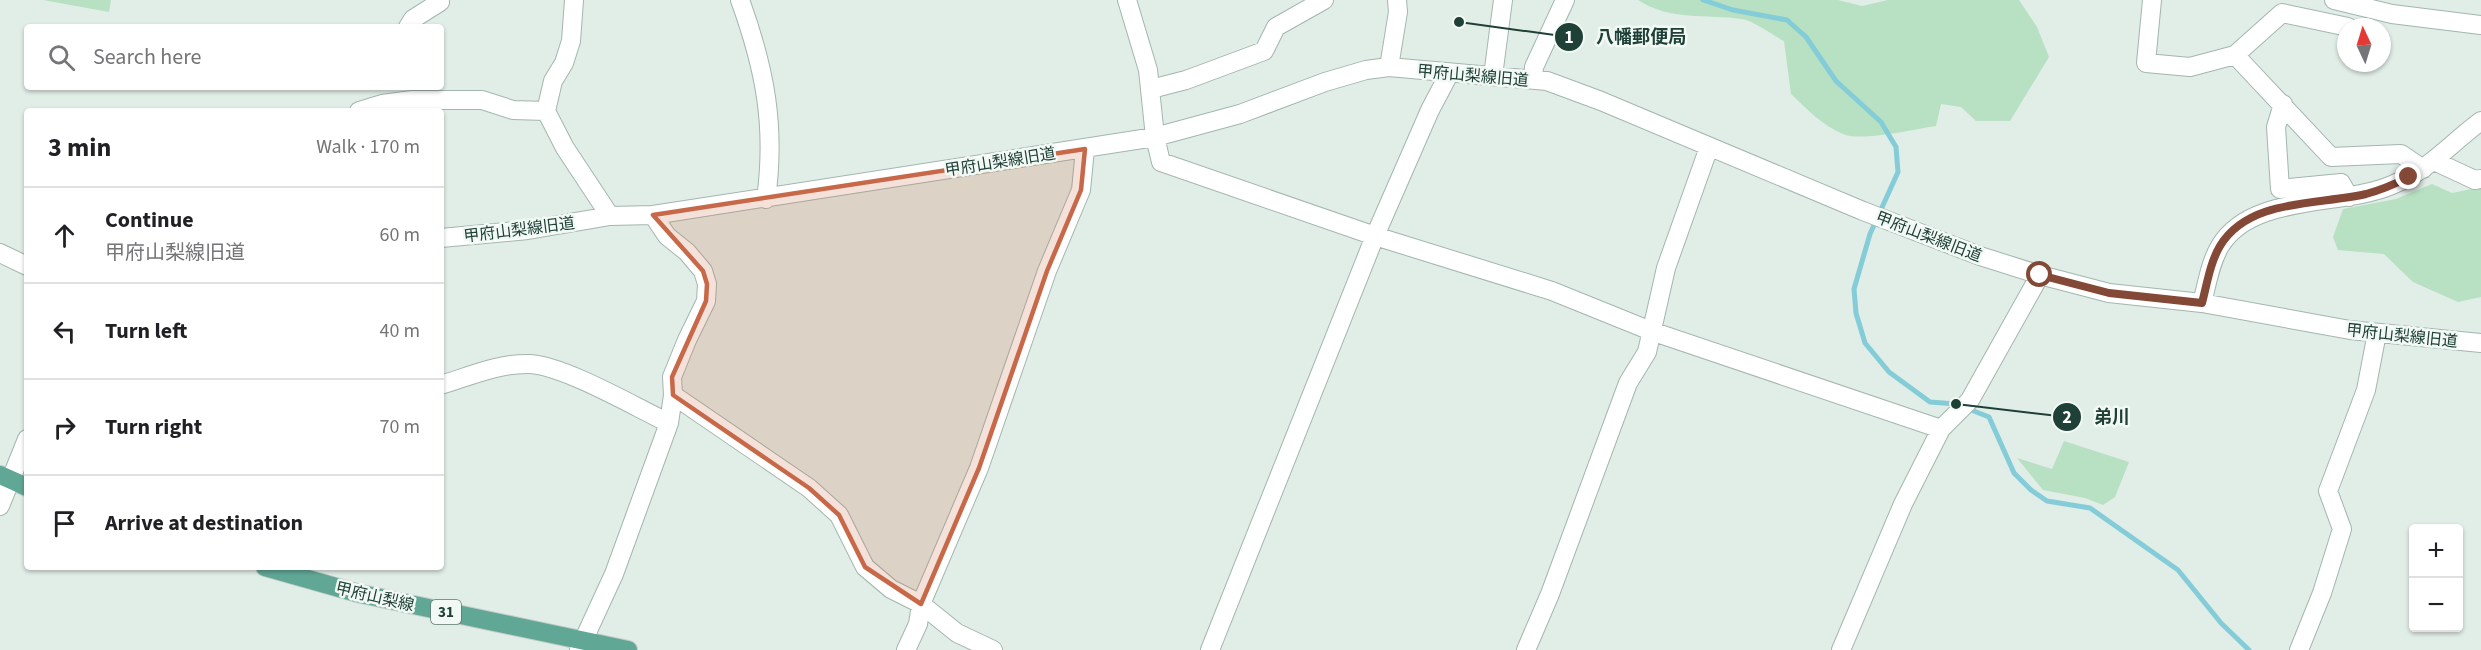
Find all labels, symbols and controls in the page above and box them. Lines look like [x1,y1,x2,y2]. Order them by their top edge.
north arrow [2337,18,2391,72]
callout: 八幡郵便局 [1554,19,1698,55]
search box [24,24,444,90]
text: 1 [1564,25,1574,50]
text: 八幡郵便局 [1596,25,1686,50]
icon: search [45,41,78,74]
text: Search here [93,41,201,73]
street label: 甲府山梨線旧道 [1416,60,1530,92]
text: 3 min [48,129,111,166]
text: Walk · 170 m [316,133,420,161]
street label: 甲府山梨線旧道 [943,142,1057,182]
route end [2395,163,2421,189]
text: Continue [105,204,194,236]
street label: 甲府山梨線旧道 [1872,207,1985,267]
street label: 甲府山梨線旧道 [462,212,576,248]
icon: ahead [48,219,81,252]
text: 60 m [380,221,420,249]
text: 甲府山梨線旧道 [105,239,245,267]
route start [2026,261,2052,287]
icon: left [48,315,81,348]
text: Turn left [105,315,187,347]
text: 40 m [380,317,420,345]
street label: 甲府山梨線旧道 [2345,319,2459,353]
callout: 弟川 [2052,399,2142,435]
text: 2 [2062,405,2072,430]
text: 弟川 [2094,405,2130,430]
icon: right [48,411,81,444]
text: Turn right [105,411,202,443]
text: 70 m [380,413,420,441]
icon: arrive [48,507,81,540]
text: Arrive at destination [105,507,303,539]
map controls [2409,524,2463,632]
button: + [2409,524,2463,578]
street label: 甲府山梨線 [333,577,416,617]
button: − [2409,578,2463,632]
road number: 31 [431,600,461,624]

